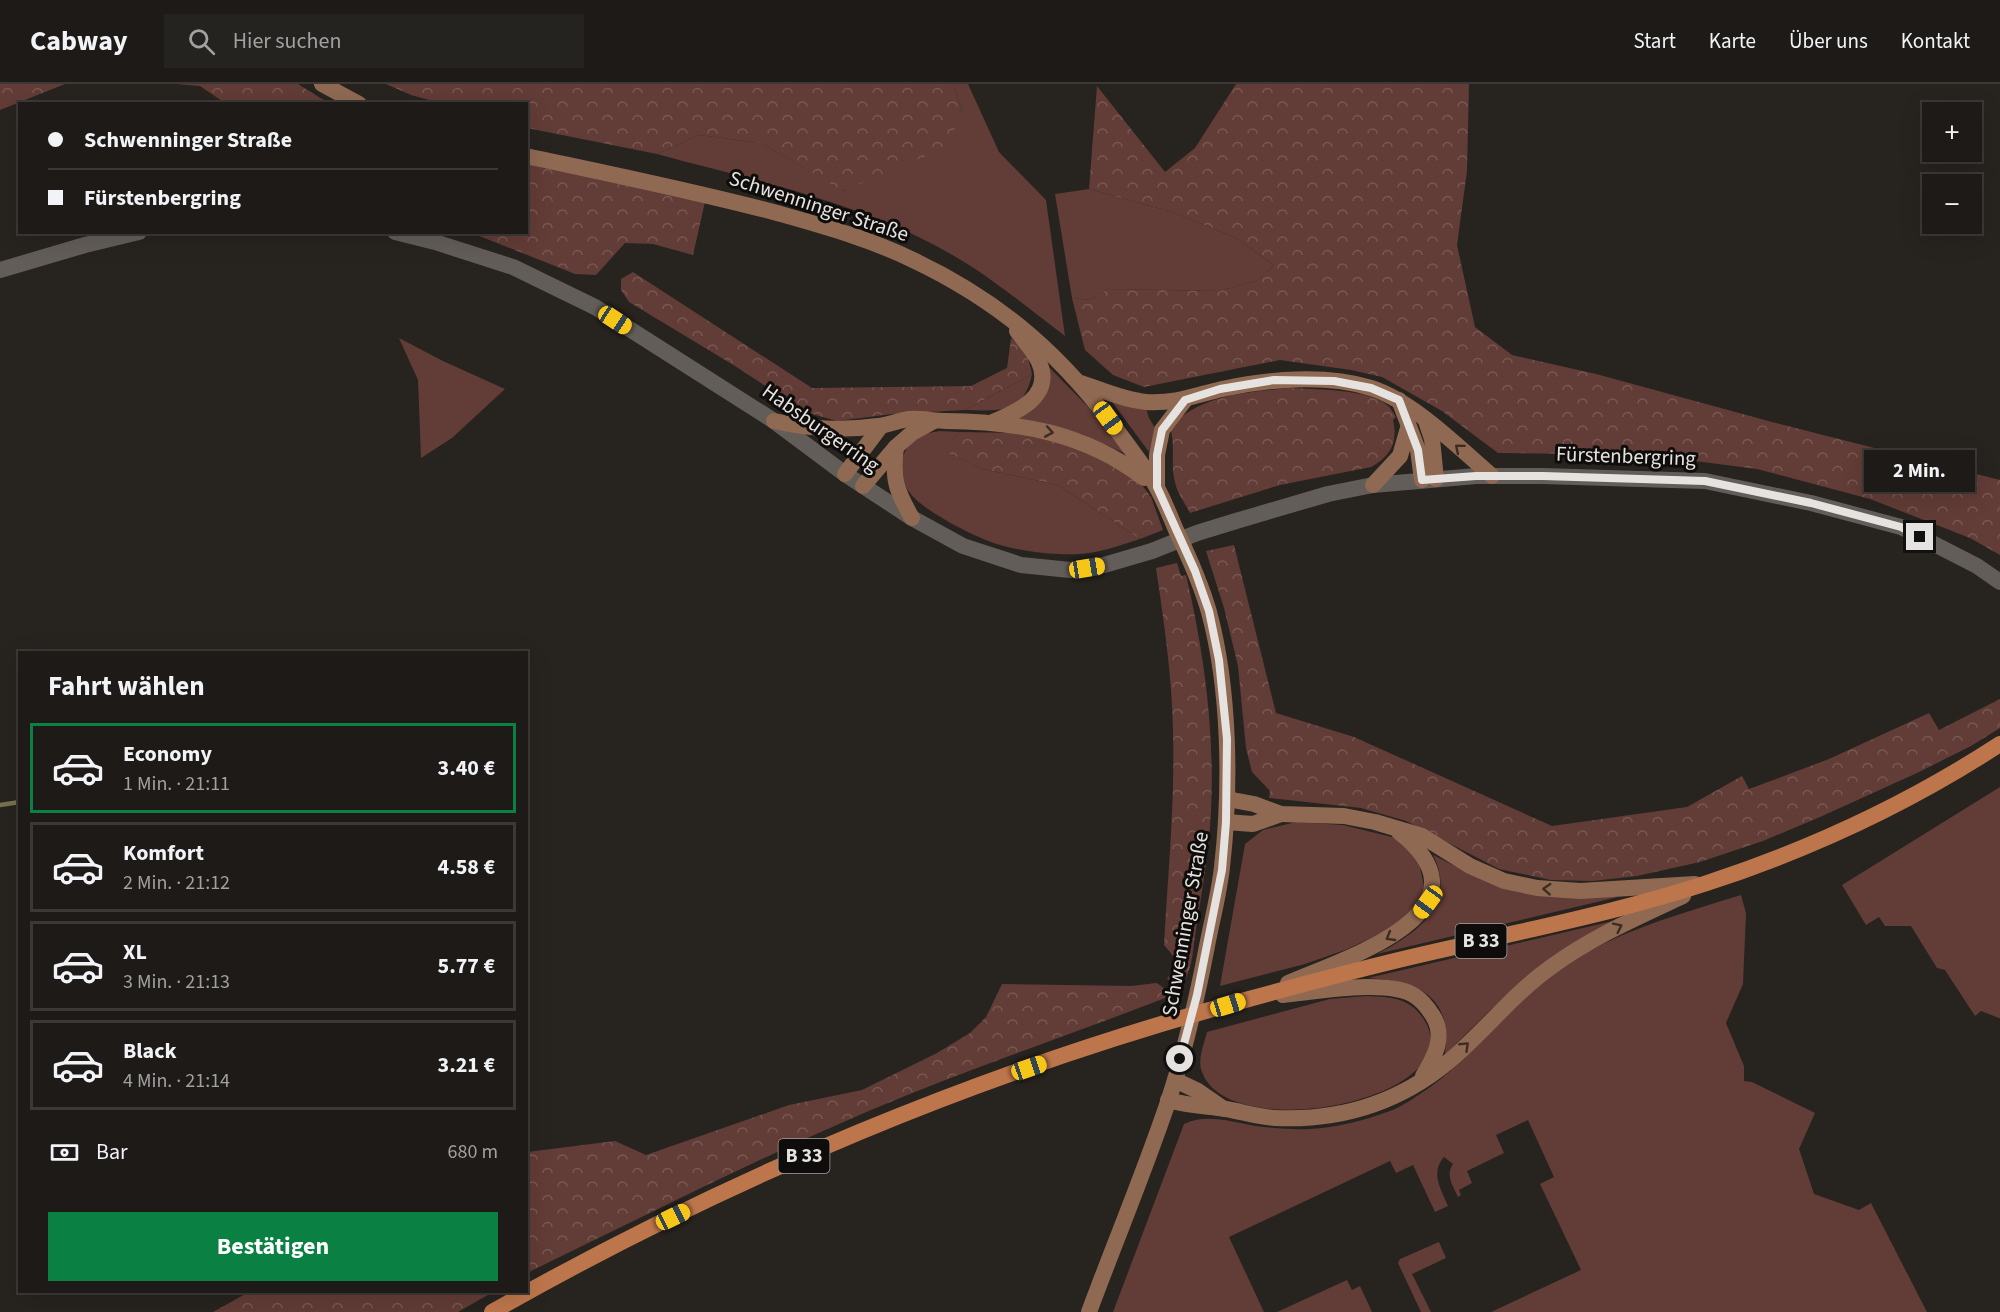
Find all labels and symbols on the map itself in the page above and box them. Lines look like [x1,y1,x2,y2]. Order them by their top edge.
street label: Schwenninger Straße [725,163,913,249]
car [595,303,635,337]
street label: Habsburgerring [756,376,886,480]
car [1090,398,1126,438]
one-way arrow [1045,426,1054,438]
street label: Fürstenbergring [1556,439,1697,473]
one-way arrow [1455,445,1466,456]
callout: 2 Min. [1864,450,1976,492]
route end [1906,523,1933,550]
car [1068,556,1106,580]
street label: Schwenninger Straße [1154,829,1216,1019]
car [1410,882,1446,922]
one-way arrow [1543,882,1552,895]
one-way arrow [1612,922,1623,934]
road number: B 33 [1456,924,1506,958]
one-way arrow [1386,930,1396,942]
car [1208,991,1248,1019]
one-way arrow [1458,1042,1469,1053]
route start [1166,1045,1193,1072]
car [1009,1054,1049,1082]
road number: B 33 [778,1139,830,1173]
car [653,1201,693,1233]

